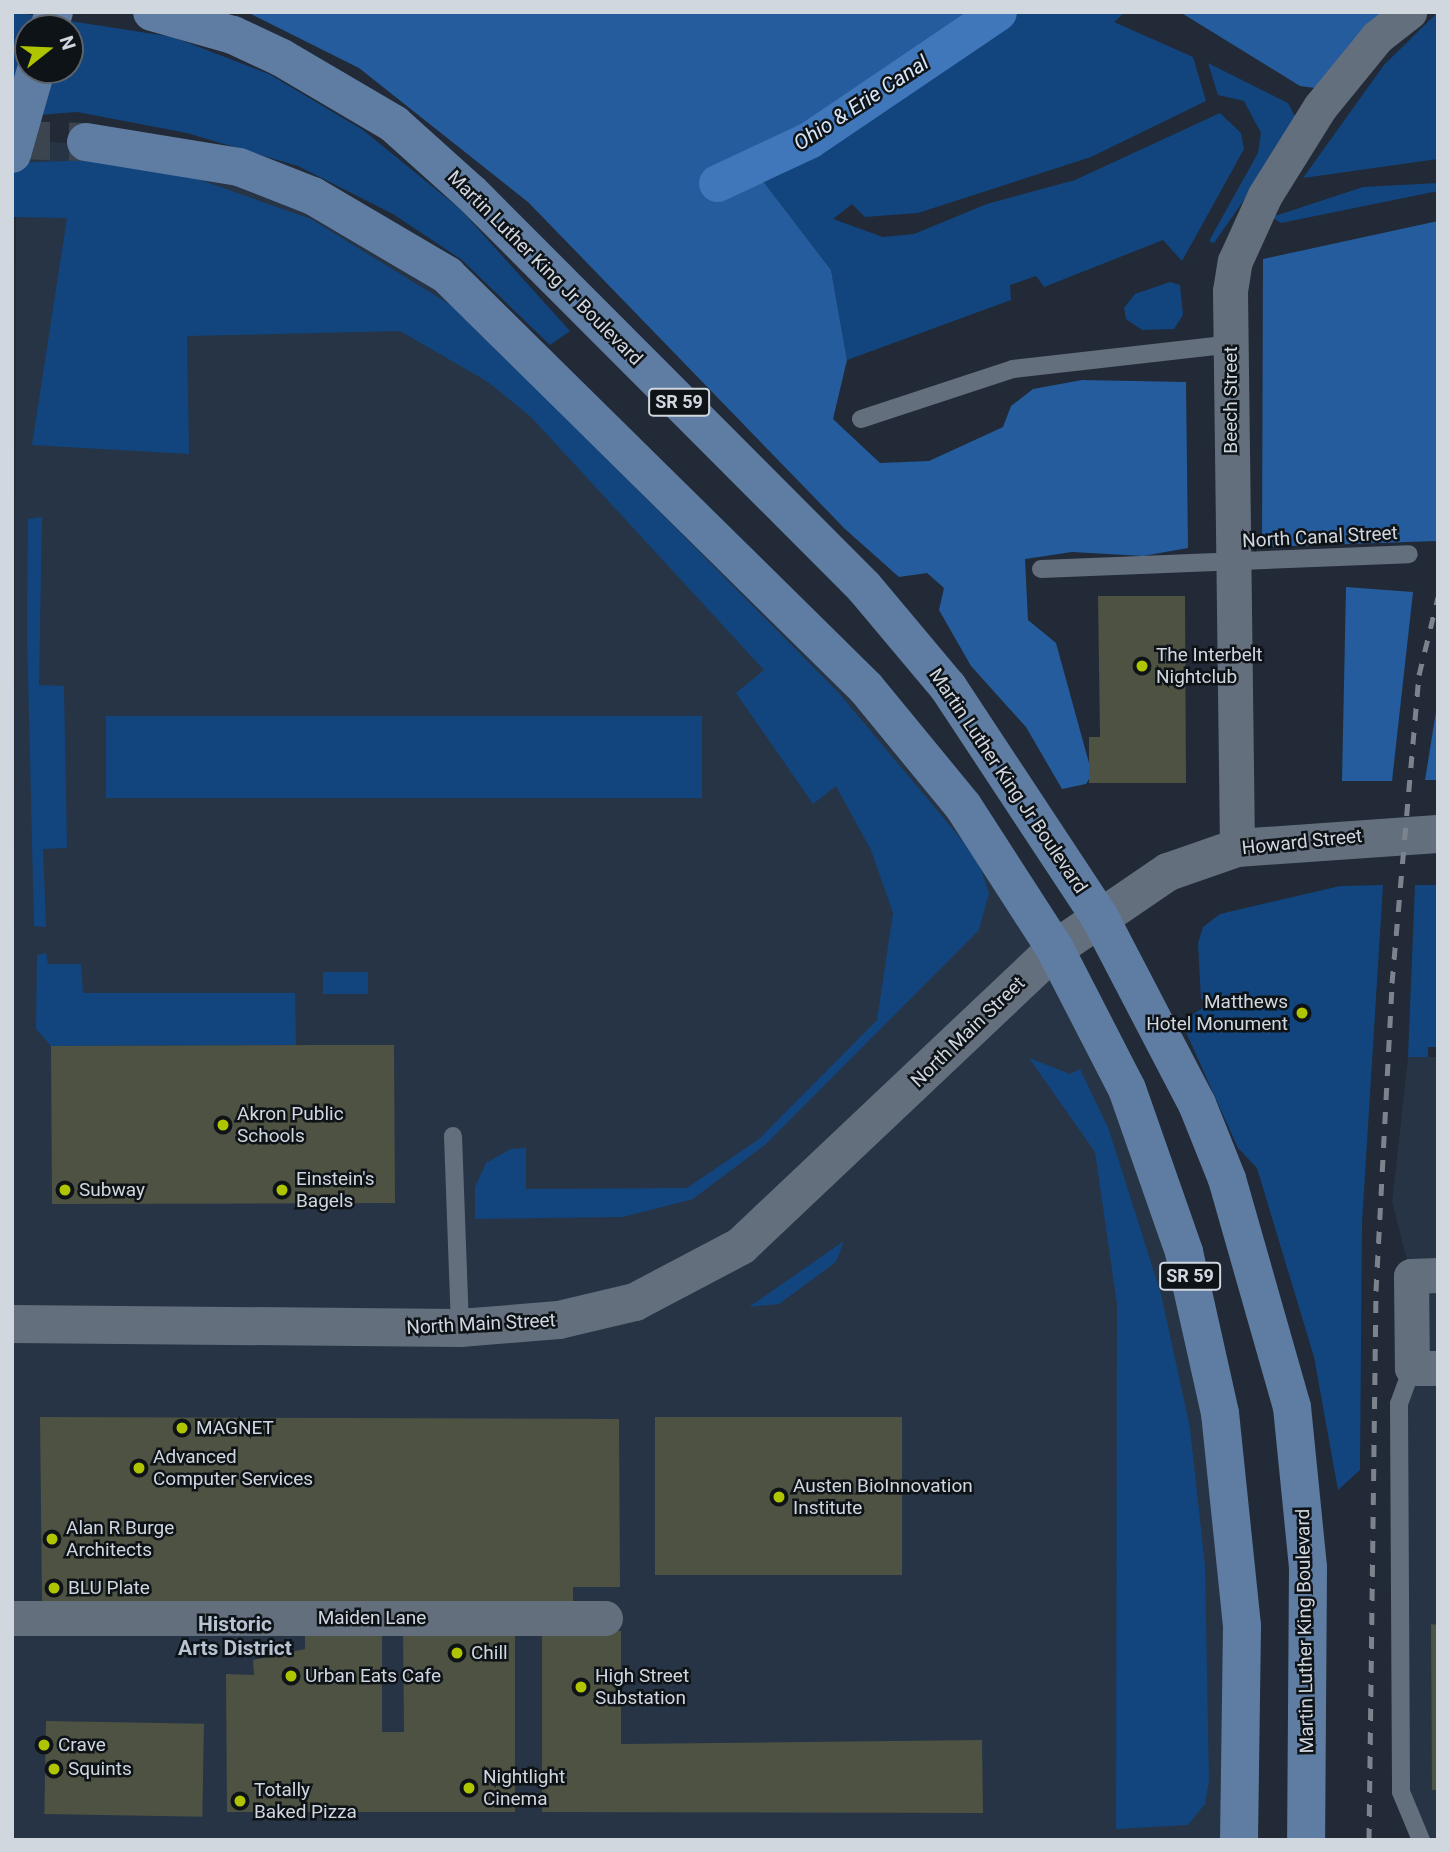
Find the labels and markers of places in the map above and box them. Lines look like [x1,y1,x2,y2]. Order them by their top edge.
place label: The Interbelt Nightclub [1156,644,1263,688]
marker: The Interbelt Nightclub [1134,658,1150,674]
place label: Matthews Hotel Monument [1146,991,1288,1035]
marker: Matthews Hotel Monument [1294,1005,1310,1021]
place label: Akron Public Schools [237,1103,344,1147]
marker: Akron Public Schools [215,1117,231,1133]
place label: Einstein's Bagels [296,1168,375,1212]
place label: Subway [79,1179,145,1201]
marker: Subway [57,1182,73,1198]
marker: Einstein's Bagels [274,1182,290,1198]
place label: MAGNET [196,1417,274,1439]
marker: MAGNET [174,1420,190,1436]
place label: Advanced Computer Services [153,1446,313,1490]
marker: Advanced Computer Services [131,1460,147,1476]
place label: Austen BioInnovation Institute [793,1475,973,1519]
marker: Austen BioInnovation Institute [771,1489,787,1505]
place label: Alan R Burge Architects [66,1517,174,1561]
marker: Alan R Burge Architects [44,1531,60,1547]
place label: BLU Plate [68,1577,150,1599]
marker: BLU Plate [46,1580,62,1596]
place label: Chill [471,1642,508,1664]
marker: Chill [449,1645,465,1661]
place label: Urban Eats Cafe [305,1665,441,1687]
place label: High Street Substation [595,1665,689,1709]
marker: Urban Eats Cafe [283,1668,299,1684]
marker: High Street Substation [573,1679,589,1695]
place label: Crave [58,1734,106,1756]
marker: Crave [36,1737,52,1753]
place label: Squints [68,1758,132,1780]
marker: Squints [46,1761,62,1777]
place label: Nightlight Cinema [483,1766,565,1810]
place label: Totally Baked Pizza [254,1779,357,1823]
marker: Nightlight Cinema [461,1780,477,1796]
marker: Totally Baked Pizza [232,1793,248,1809]

